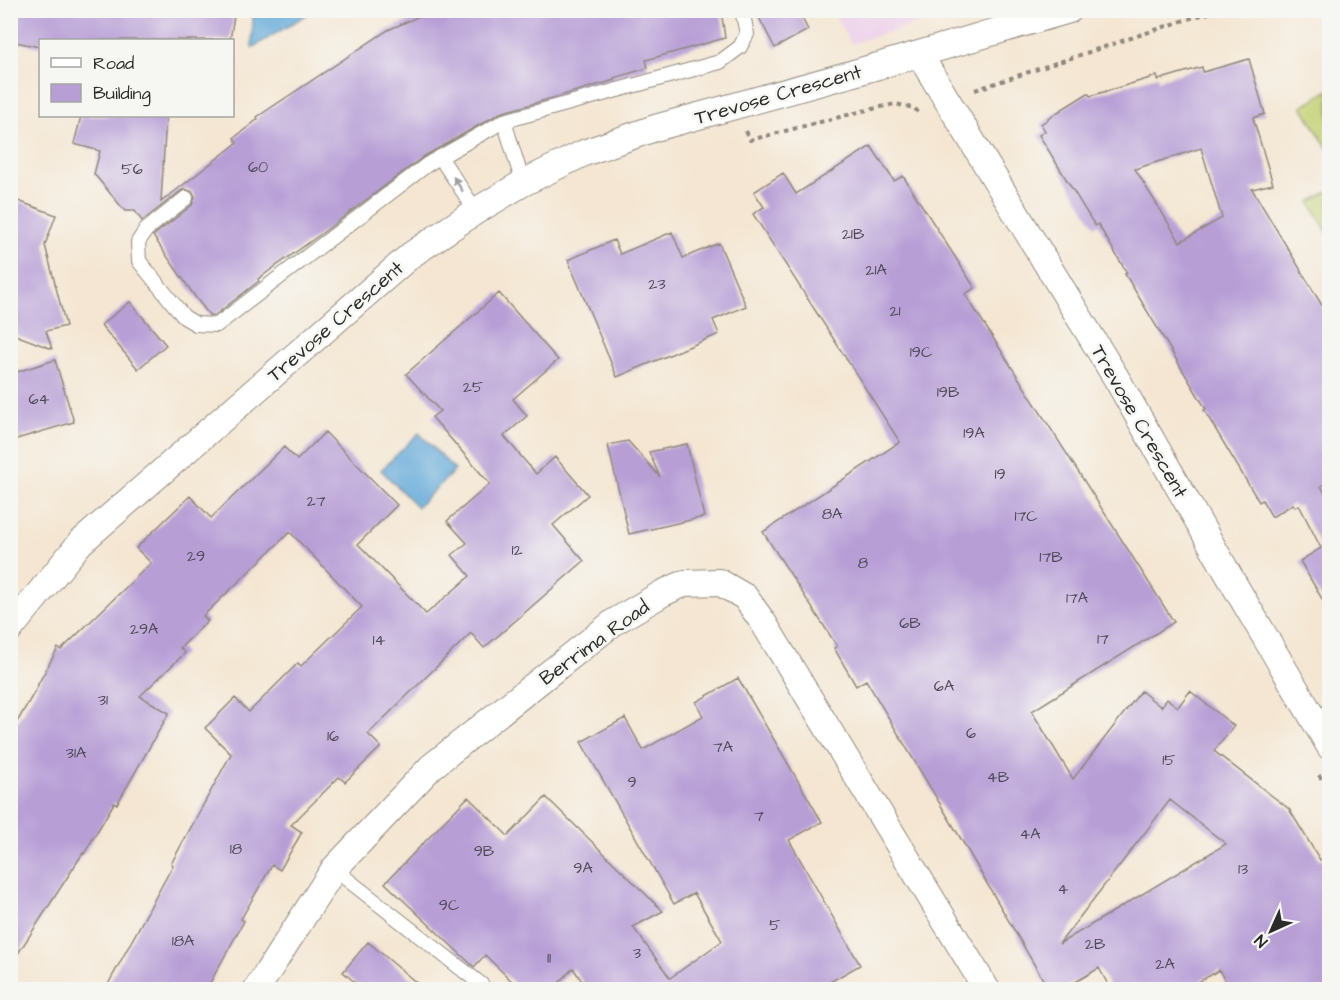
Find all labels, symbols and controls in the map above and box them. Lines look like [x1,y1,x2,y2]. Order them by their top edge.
legend [39,39,234,117]
text: Road [93,51,134,76]
street label: Trevose Crescent [692,58,865,132]
text: Building [93,81,151,107]
house number: 60 [248,156,268,178]
house number: 56 [121,158,143,180]
one-way arrow [453,176,464,192]
house number: 21B [842,223,865,245]
street label: Trevose Crescent [261,255,410,389]
house number: 21A [865,259,887,281]
house number: 23 [648,273,666,295]
house number: 21 [889,300,901,322]
street label: Trevose Crescent [1084,340,1194,503]
house number: 19C [910,341,932,363]
house number: 25 [463,376,484,398]
house number: 19B [937,381,960,403]
house number: 64 [29,388,50,410]
house number: 19A [963,422,985,444]
house number: 19 [994,463,1006,485]
house number: 27 [307,490,326,512]
house number: 8A [822,503,842,525]
house number: 17C [1014,505,1038,527]
house number: 12 [511,539,523,561]
house number: 29 [187,545,205,567]
house number: 17B [1039,546,1063,568]
house number: 8 [858,552,868,574]
house number: 17A [1066,587,1088,609]
street label: Berrima Road [534,593,655,692]
house number: 6B [899,612,921,634]
house number: 29A [130,618,158,640]
house number: 17 [1097,628,1109,650]
house number: 14 [373,629,386,651]
house number: 6A [934,675,954,697]
house number: 31 [98,689,108,711]
house number: 6 [966,722,976,744]
house number: 16 [327,725,339,747]
house number: 7A [713,736,733,758]
house number: 31A [66,742,86,764]
house number: 15 [1162,749,1176,771]
house number: 4B [987,766,1010,788]
house number: 9 [627,771,637,793]
house number: 7 [754,805,764,827]
house number: 4A [1019,823,1041,845]
house number: 18 [230,838,242,860]
house number: 9B [474,840,495,862]
house number: 9A [573,857,593,879]
house number: 13 [1238,858,1248,880]
house number: 4 [1058,878,1069,900]
house number: 9C [439,894,459,916]
north arrow [1241,901,1301,961]
house number: 5 [769,914,781,936]
house number: 18A [172,930,194,952]
text: N [1250,930,1272,952]
house number: 2B [1085,933,1106,955]
house number: 3 [633,942,641,964]
house number: 11 [547,947,551,969]
house number: 2A [1155,953,1175,975]

